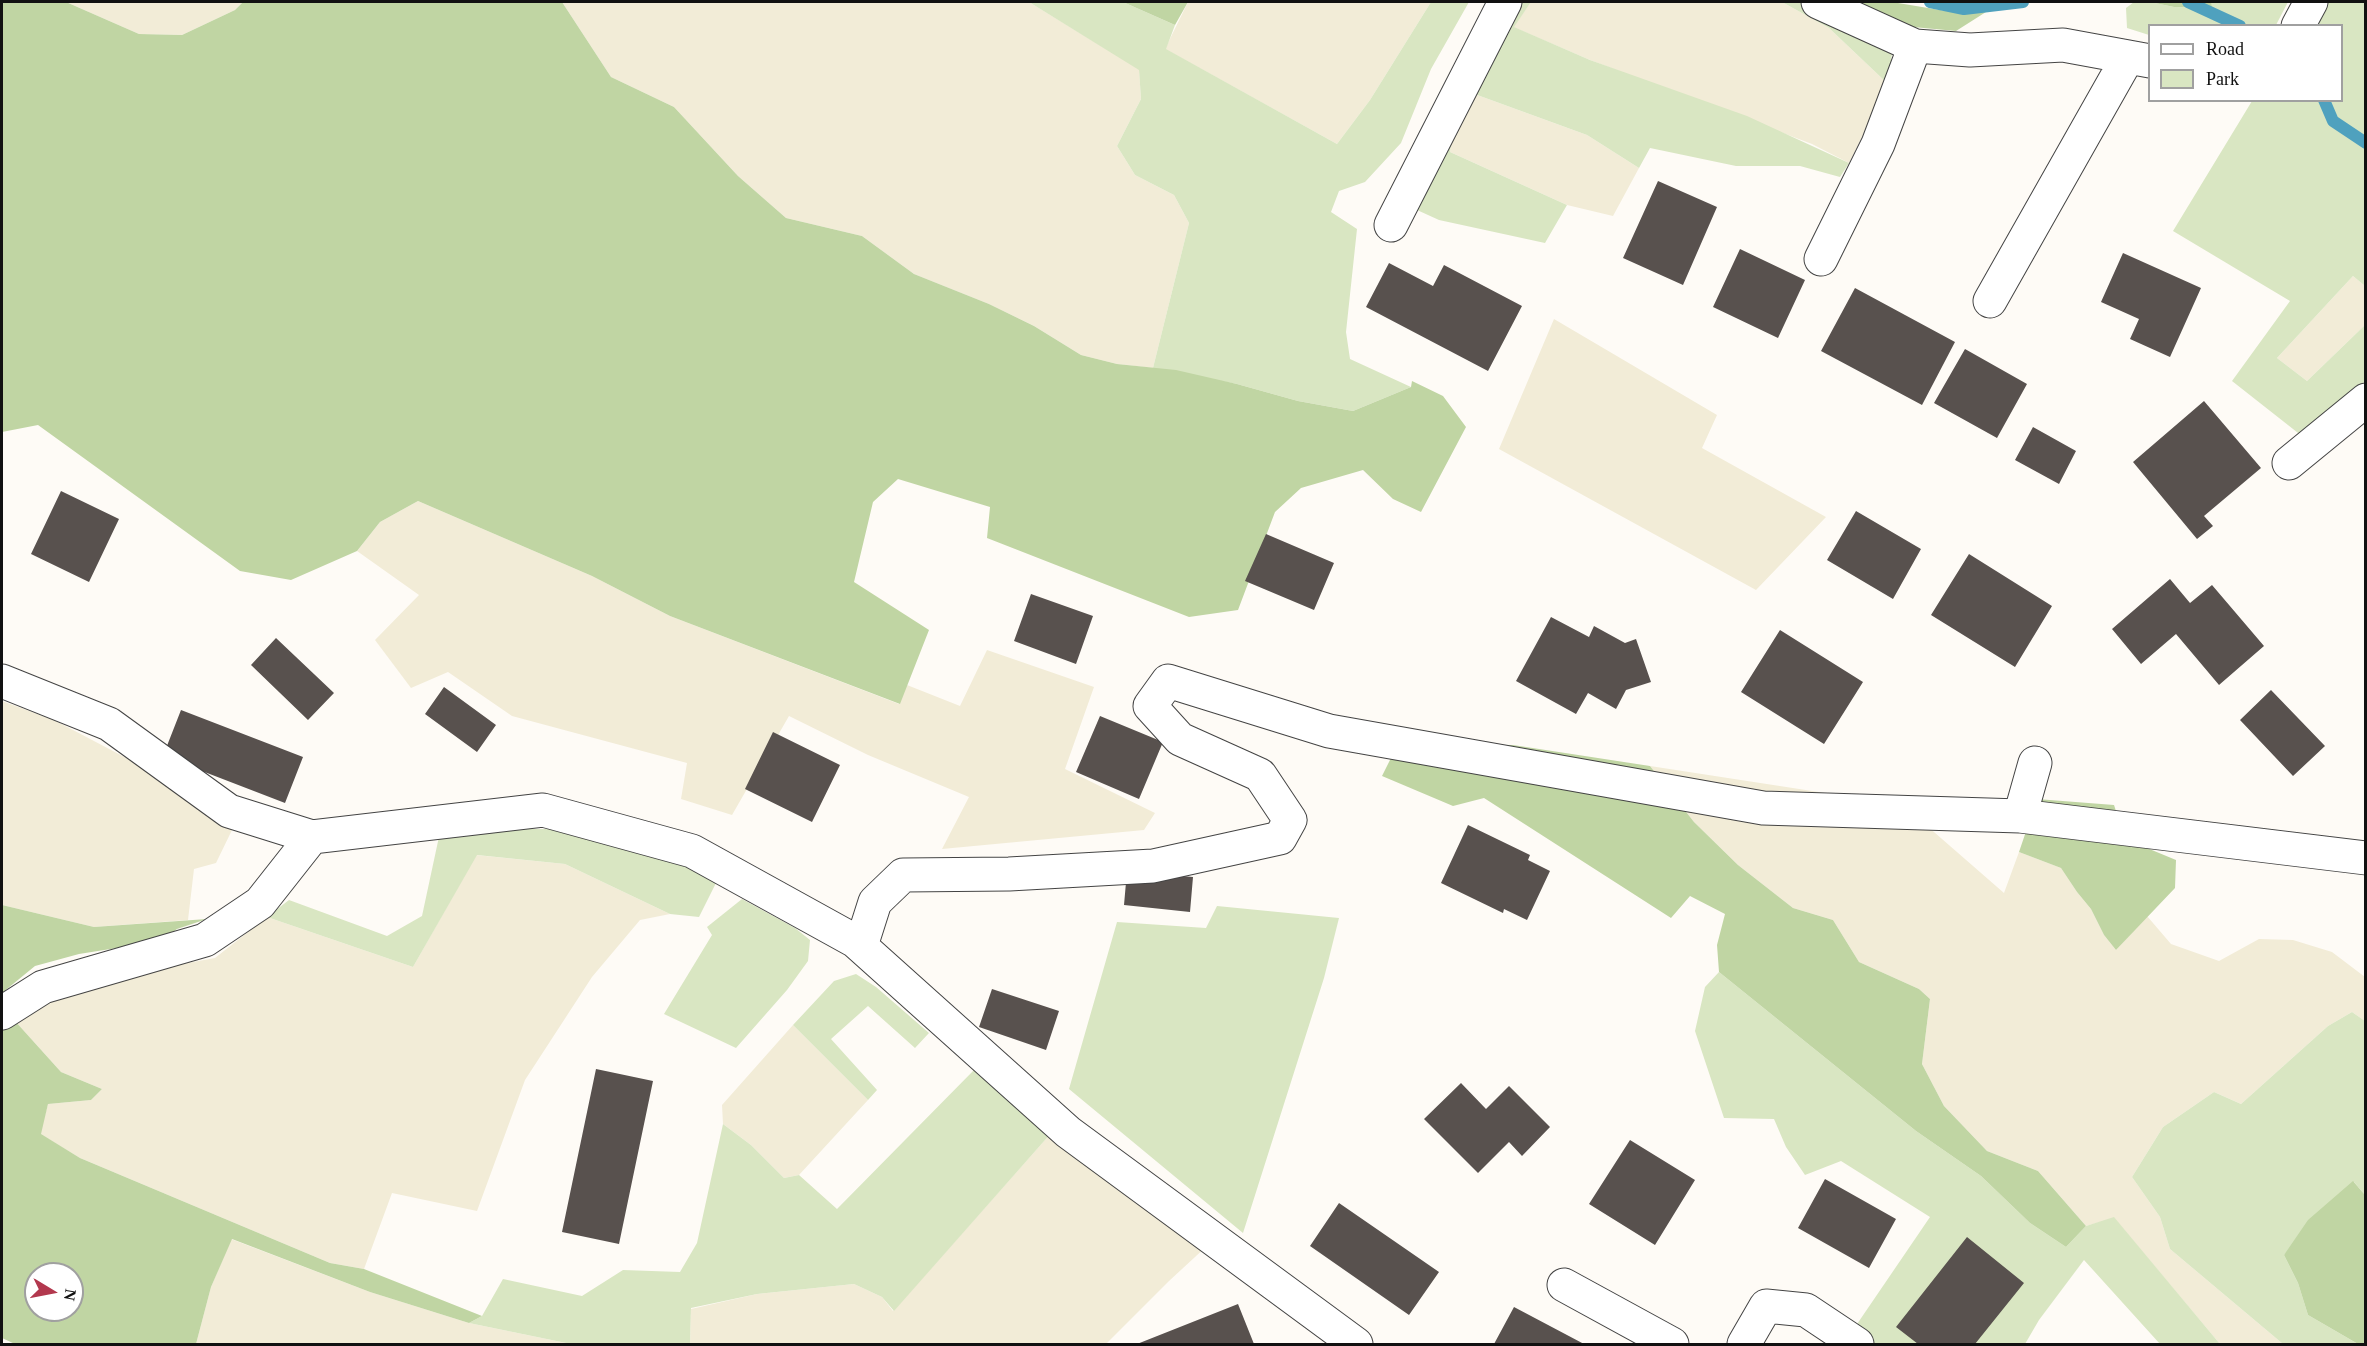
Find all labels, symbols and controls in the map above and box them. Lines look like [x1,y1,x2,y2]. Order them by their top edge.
legend [2148,24,2343,102]
text: Road [2206,39,2244,59]
text: Park [2206,69,2239,89]
north arrow [24,1262,84,1322]
text: N [61,1288,80,1302]

